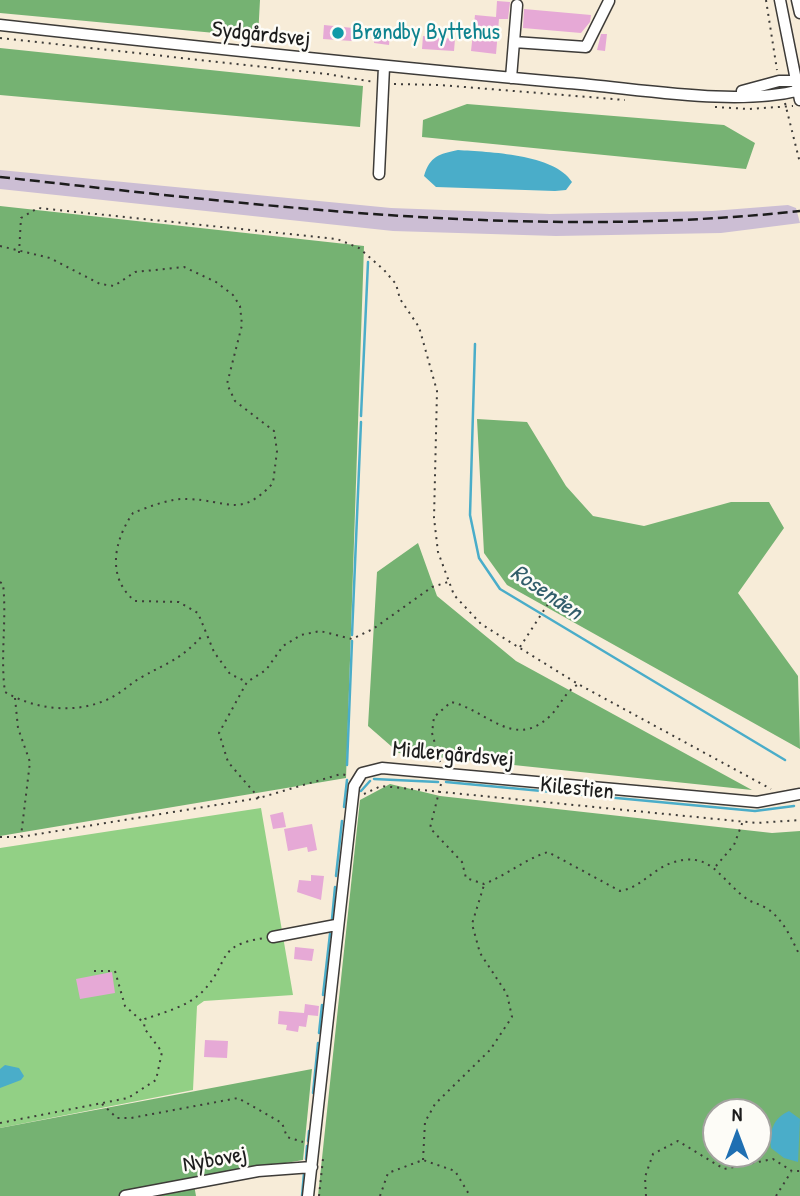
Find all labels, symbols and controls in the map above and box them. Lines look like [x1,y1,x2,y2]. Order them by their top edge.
street label: Sydgårdsvej [210,16,312,54]
place label: Brøndby Byttehus [352,19,500,47]
marker: Brøndby Byttehus [330,25,346,41]
water label: Rosenåen [505,559,587,627]
street label: Midlergårdsvej [391,736,515,774]
street label: Kilestien [539,771,615,807]
north arrow [702,1098,772,1168]
text: N [732,1101,742,1127]
street label: Nybovej [181,1141,249,1179]

